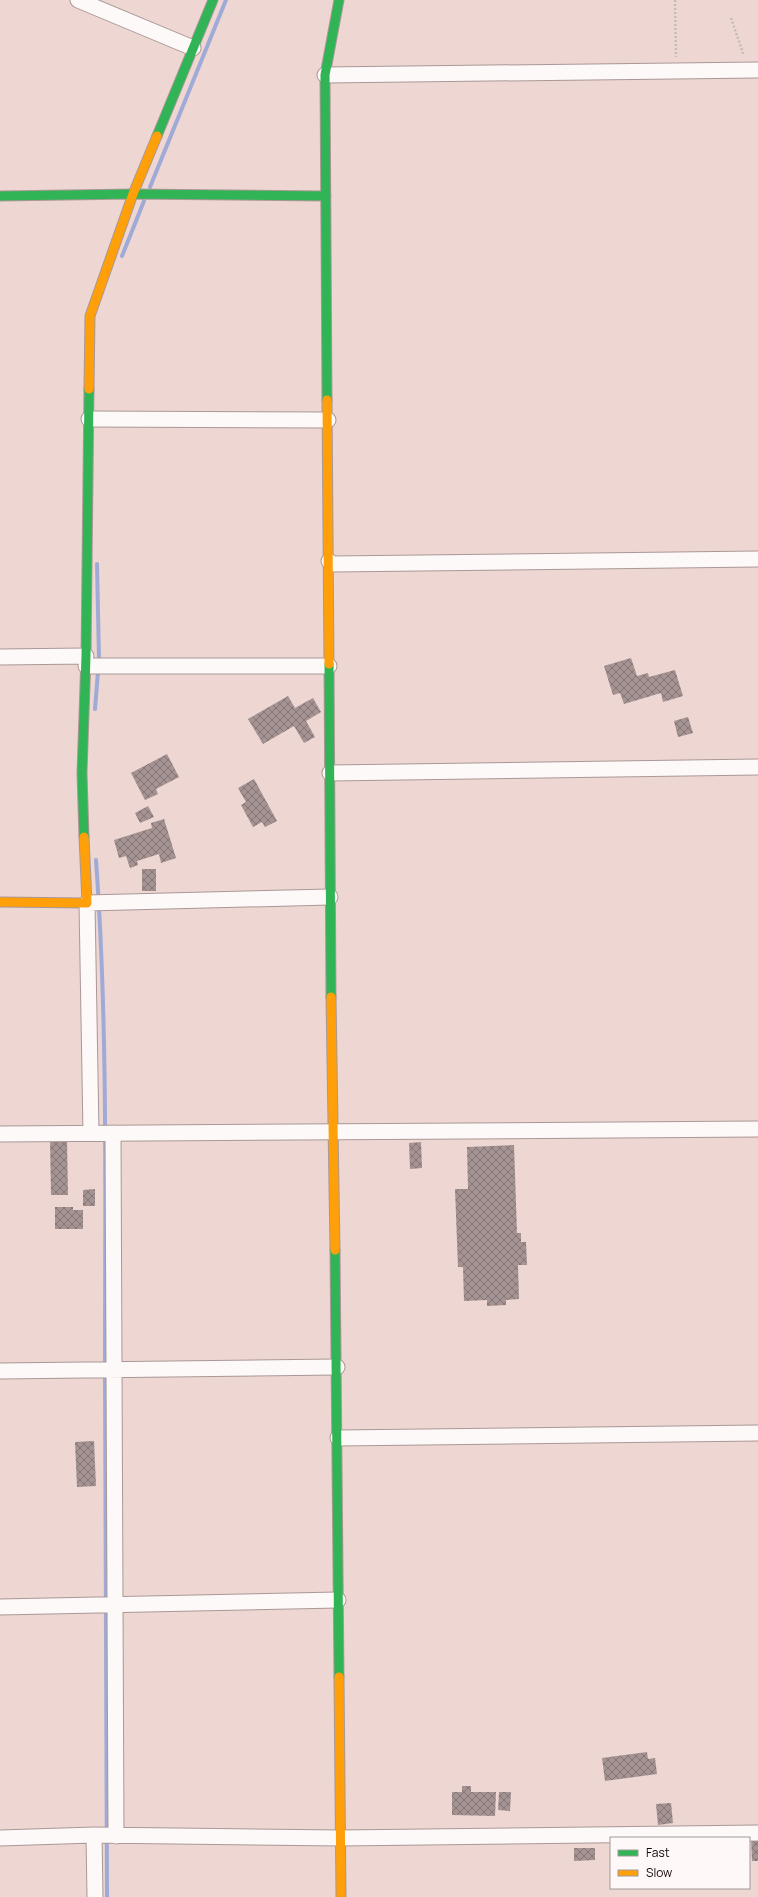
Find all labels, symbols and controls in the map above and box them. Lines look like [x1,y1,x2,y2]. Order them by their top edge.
legend [610,1837,750,1889]
text: Fast [646,1844,670,1861]
text: Slow [646,1864,672,1881]

